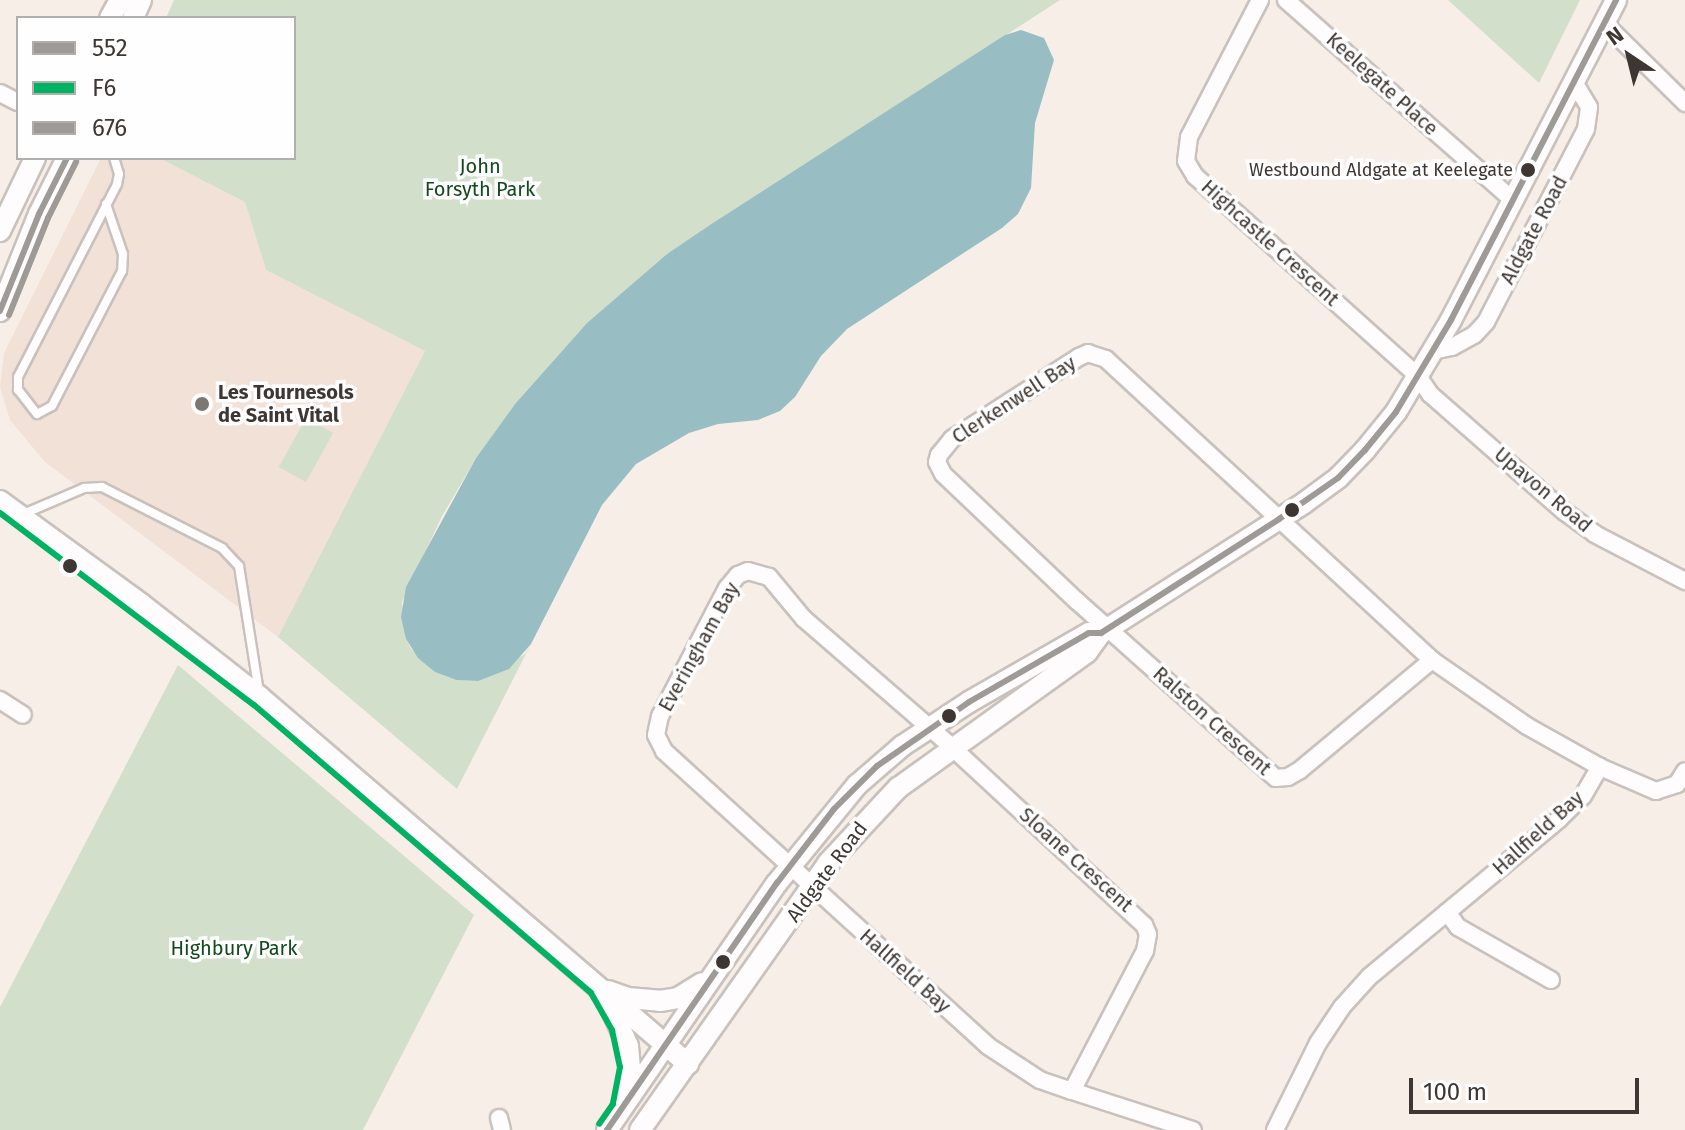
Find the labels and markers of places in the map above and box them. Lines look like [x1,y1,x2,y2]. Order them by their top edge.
place label: Westbound Aldgate at Keelegate [1249,159,1513,181]
marker: Westbound Aldgate at Keelegate [1520,162,1536,178]
place label: Les Tournesols de Saint Vital [218,380,354,427]
marker: Les Tournesols de Saint Vital [193,395,211,413]
unlabelled marker [1284,502,1300,518]
unlabelled marker [62,558,78,574]
unlabelled marker [941,708,957,724]
unlabelled marker [715,954,731,970]

